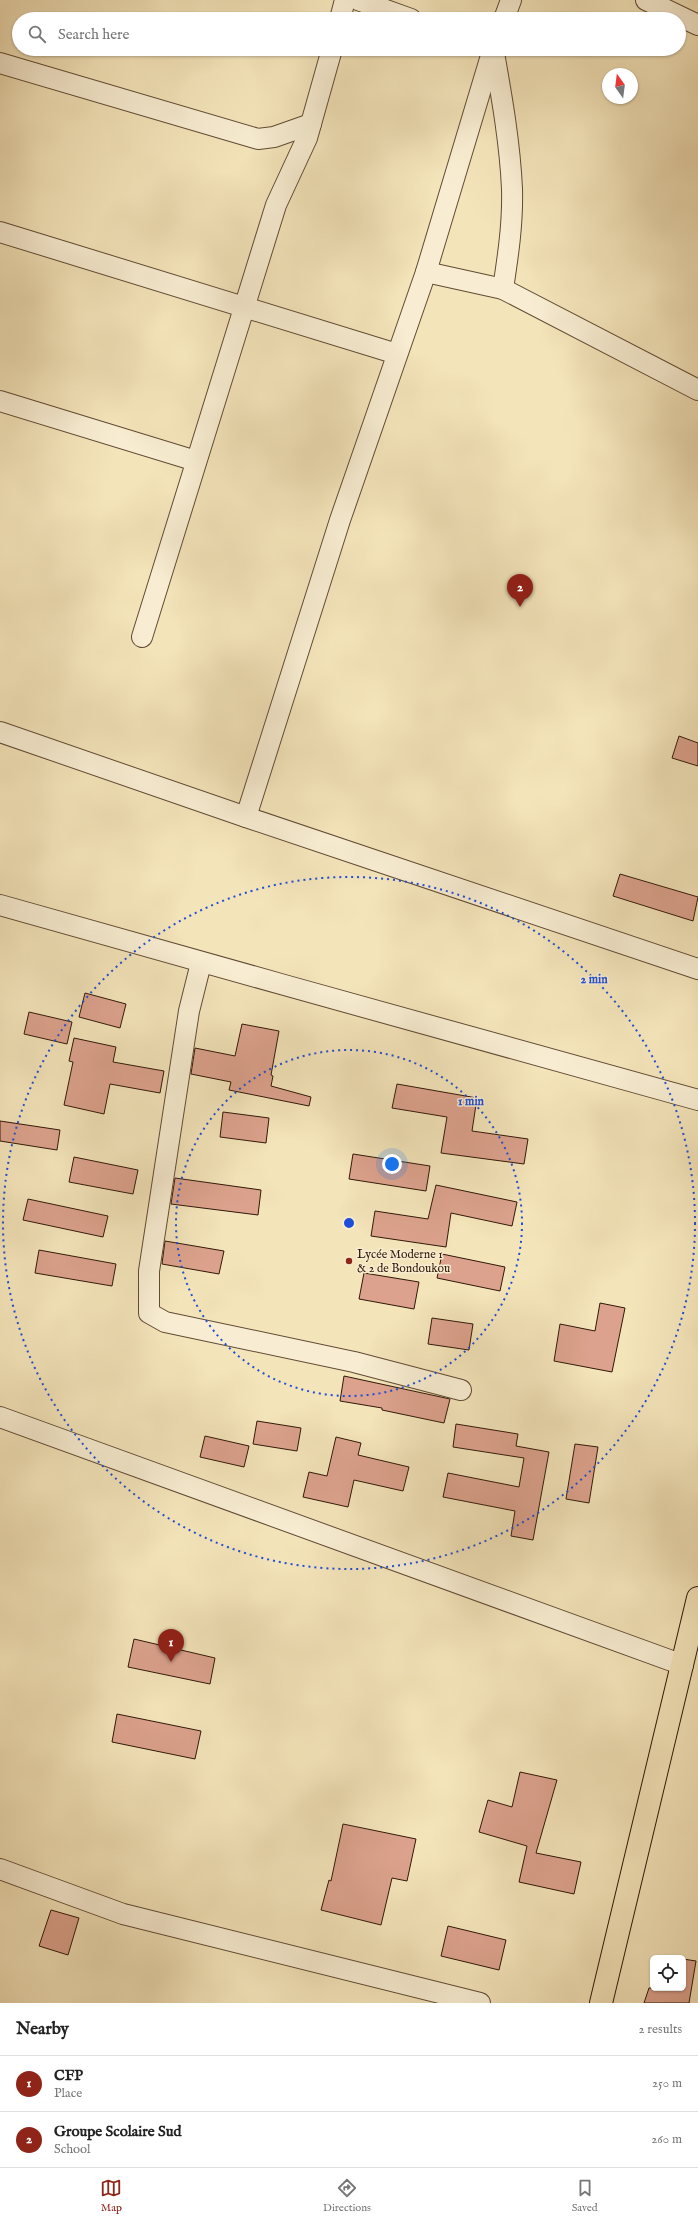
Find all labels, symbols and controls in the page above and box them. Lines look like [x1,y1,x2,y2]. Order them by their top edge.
search box [12,12,686,56]
icon: search [26,23,48,45]
text: Search here [58,25,129,44]
north arrow [602,68,638,104]
pin: 2 [507,574,533,607]
text: 2 min [580,972,608,987]
text: 1 min [458,1094,485,1109]
your location [382,1154,402,1174]
centre of rings [342,1216,356,1230]
place label: Lycée Moderne 1 & 2 de Bondoukou [357,1247,450,1276]
marker: Lycée Moderne 1 & 2 de Bondoukou [344,1256,354,1266]
pin: 1 [158,1629,184,1662]
map controls [650,1955,686,1991]
button: locate [650,1955,686,1991]
text: Nearby [16,2019,69,2040]
text: 2 results [638,2021,682,2038]
text: CFP [54,2066,83,2085]
text: 1 [27,2075,31,2092]
text: 250 m [652,2075,682,2092]
text: Place [54,2085,82,2102]
text: Groupe Scolaire Sud [54,2122,181,2141]
text: 2 [26,2131,32,2148]
text: 260 m [651,2131,682,2148]
text: School [54,2141,91,2158]
tab: Map [100,2177,122,2215]
tab: Directions [323,2177,371,2215]
tab: Saved [572,2177,598,2215]

